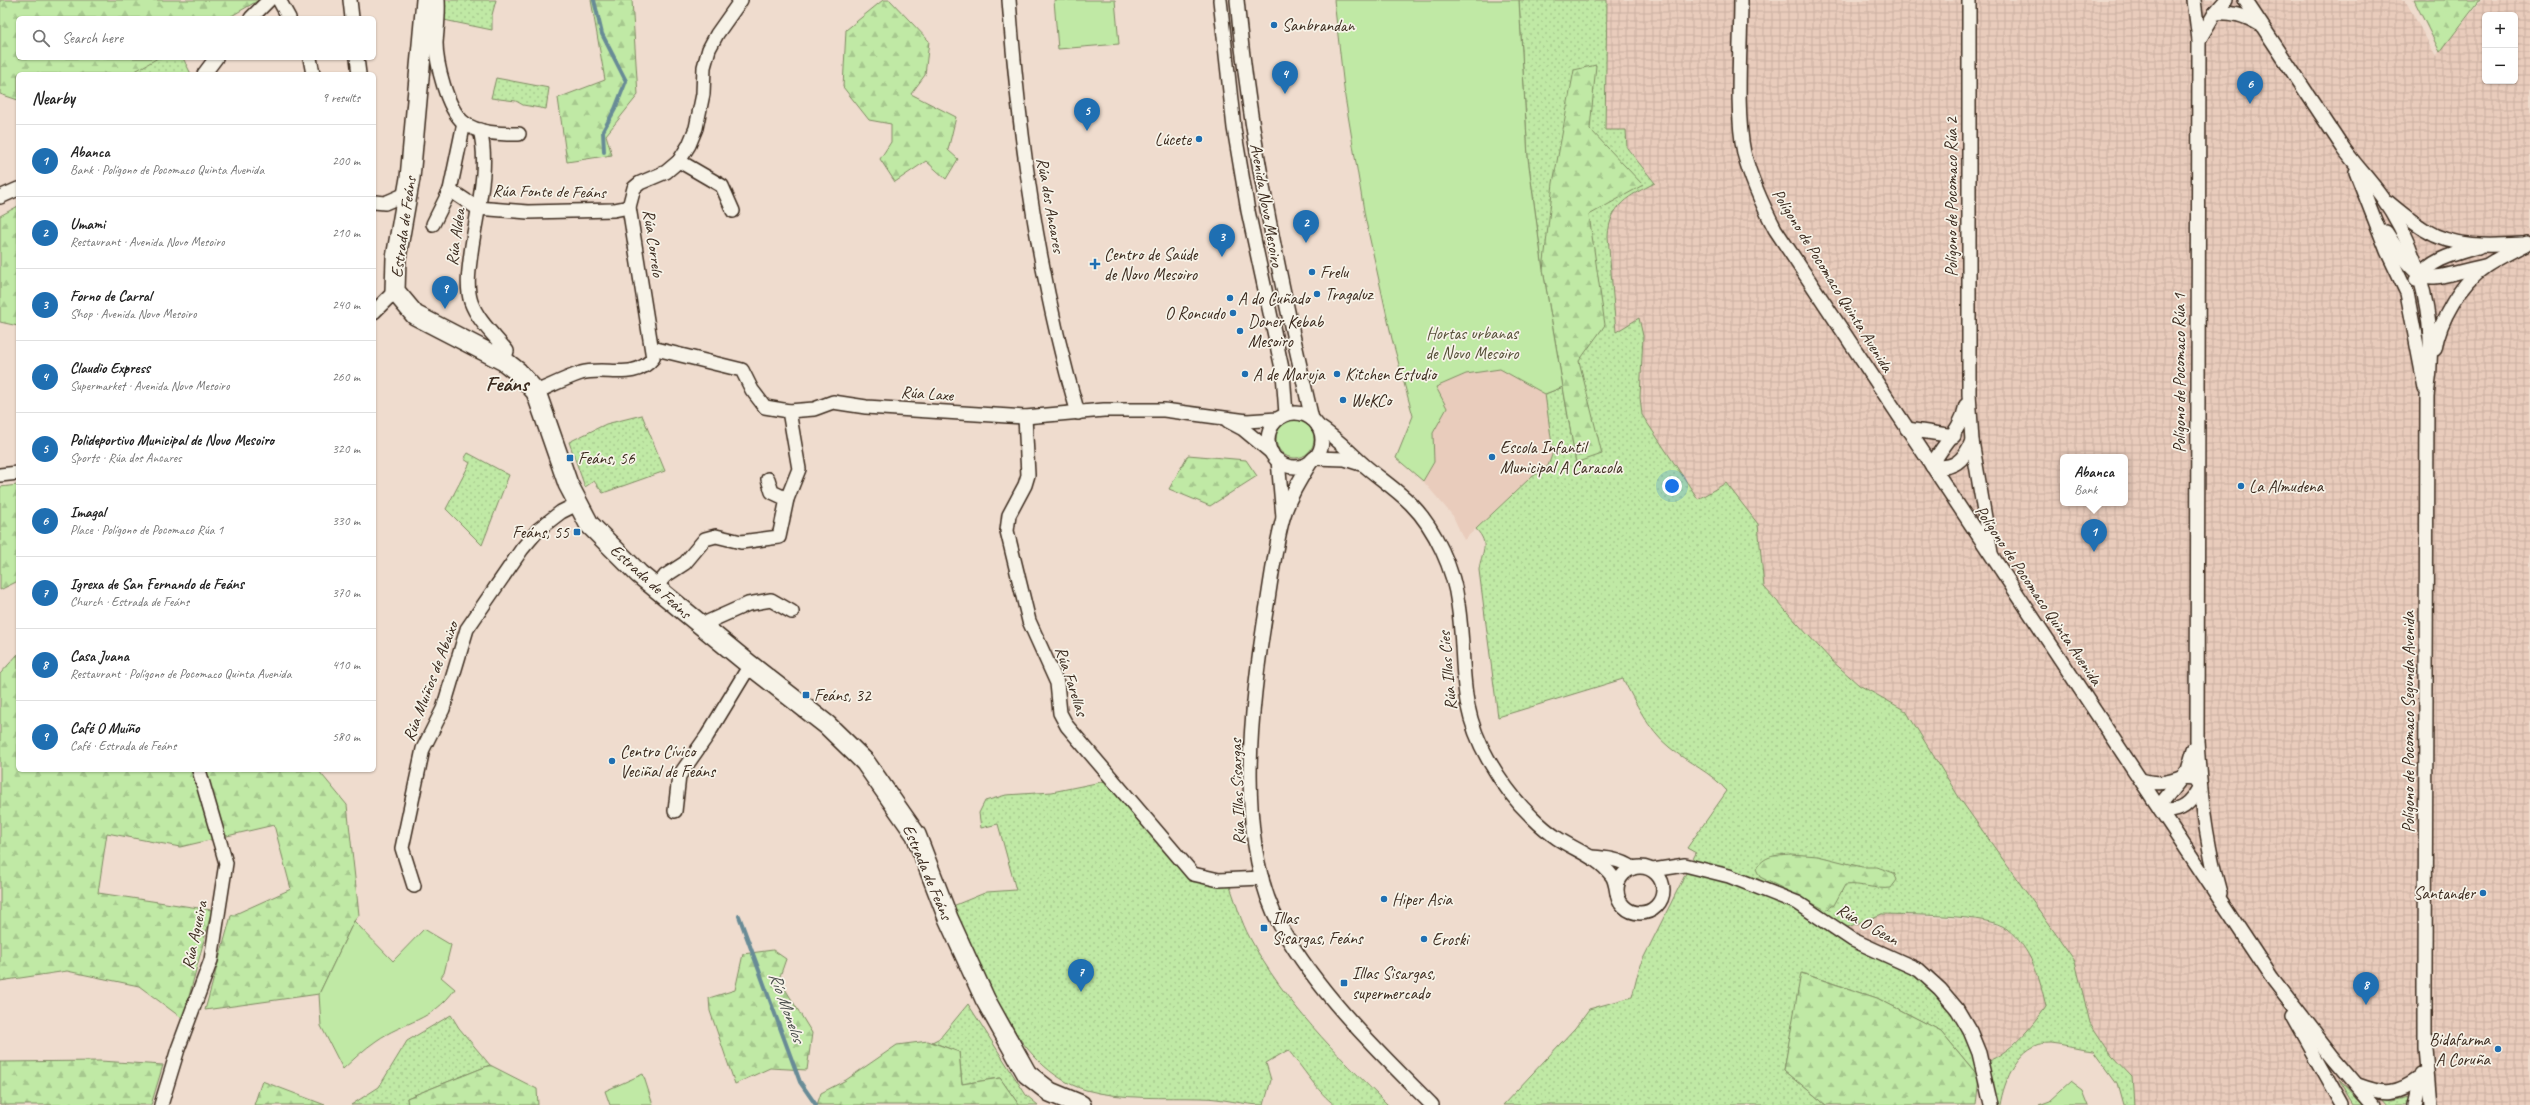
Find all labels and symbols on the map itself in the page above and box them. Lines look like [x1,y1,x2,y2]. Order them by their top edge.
place label: Sanbrandan [1282,15,1356,36]
marker: Sanbrandan [1269,20,1279,30]
pin: 4 [1272,61,1298,94]
pin: 6 [2237,71,2263,104]
pin: 5 [1074,98,1100,131]
street label: Polígono de Pocomaco Rúa 2 [1941,116,1962,277]
place label: Lúcete [1155,129,1192,150]
marker: Lúcete [1194,134,1204,144]
street label: Avenida Novo Mesoiro [1245,142,1288,269]
street label: Rúa dos Ancares [1032,156,1070,256]
street label: Estrada de Feáns [386,174,421,279]
street label: Rúa Fonte de Feáns [492,180,607,203]
street label: Polígono de Pocomaco Quinta Avenida [1767,185,1899,377]
street label: Rúa Aldea [441,205,470,267]
street label: Rúa Correlo [638,208,669,279]
pin: 2 [1293,210,1319,243]
pin: 3 [1209,224,1235,257]
place label: Centro de Saúde de Novo Mesoiro [1104,244,1199,285]
marker: Centro de Saúde de Novo Mesoiro [1089,258,1101,270]
place label: Frelu [1320,262,1350,283]
marker: Frelu [1307,267,1317,277]
pin: 9 [432,276,458,309]
place label: Tragaluz [1325,284,1374,305]
place label: A do Cuñado [1238,288,1312,309]
marker: Tragaluz [1312,289,1322,299]
street label: Polígono de Pocomaco Rúa 1 [2169,292,2190,453]
marker: A do Cuñado [1225,293,1235,303]
place label: O Roncudo [1165,303,1226,324]
marker: O Roncudo [1228,308,1238,318]
place label: Doner Kebab Mesoiro [1248,311,1325,352]
park label: Hortas urbanas de Novo Mesoiro [1425,323,1520,364]
marker: Doner Kebab Mesoiro [1235,326,1245,336]
place label: A de Maruja [1253,364,1326,385]
place label: Kitchen Estudio [1345,364,1438,385]
marker: A de Maruja [1240,369,1250,379]
marker: Kitchen Estudio [1332,369,1342,379]
district label: Feáns [486,371,531,397]
street label: Rúa Laxe [900,381,955,406]
place label: WeKCo [1351,390,1393,411]
marker: WeKCo [1338,395,1348,405]
place label: Escola Infantil Municipal A Caracola [1500,437,1623,478]
place label: Feáns, 56 [578,448,636,469]
marker: Escola Infantil Municipal A Caracola [1487,452,1497,462]
marker: Feáns, 56 [565,453,575,463]
your location [1662,476,1682,496]
place label: La Almudena [2249,476,2325,497]
marker: La Almudena [2236,481,2246,491]
street label: Polígono de Pocomaco Quinta Avenida [1971,501,2108,690]
pin: 1 [2081,519,2107,552]
place label: Feáns, 55 [512,522,570,543]
marker: Feáns, 55 [572,527,582,537]
street label: Estrada de Feáns [606,540,696,624]
street label: Polígono de Pocomaco Segunda Avenida [2398,610,2419,833]
street label: Rúa Muíños de Abaixo [398,617,464,744]
street label: Rúa Illas Cíes [1433,628,1461,711]
street label: Rúa Farellas [1050,644,1093,721]
place label: Feáns, 32 [814,685,872,706]
marker: Feáns, 32 [801,690,811,700]
street label: Rúa Illas Sisargas [1225,736,1250,845]
place label: Centro Cívico Veciñal de Feáns [620,741,716,782]
marker: Centro Cívico Veciñal de Feáns [607,756,617,766]
street label: Estrada de Feáns [898,821,958,924]
place label: Santander [2413,883,2477,904]
marker: Santander [2478,888,2488,898]
place label: Hiper Asia [1392,889,1454,910]
marker: Hiper Asia [1379,894,1389,904]
street label: Rúa Agueira [177,898,212,971]
street label: Rúa O Gean [1833,899,1904,951]
place label: Illas Sisargas, Feáns [1272,908,1364,949]
marker: Illas Sisargas, Feáns [1259,923,1269,933]
place label: Eroski [1432,929,1470,950]
marker: Eroski [1419,934,1429,944]
pin: 7 [1068,959,1094,992]
place label: Illas Sisargas, supermercado [1352,963,1435,1004]
water label: Río Monelos [764,969,811,1048]
pin: 8 [2353,972,2379,1005]
marker: Illas Sisargas, supermercado [1339,978,1349,988]
place label: Bidafarma A Coruña [2429,1029,2492,1070]
marker: Bidafarma A Coruña [2493,1044,2503,1054]

